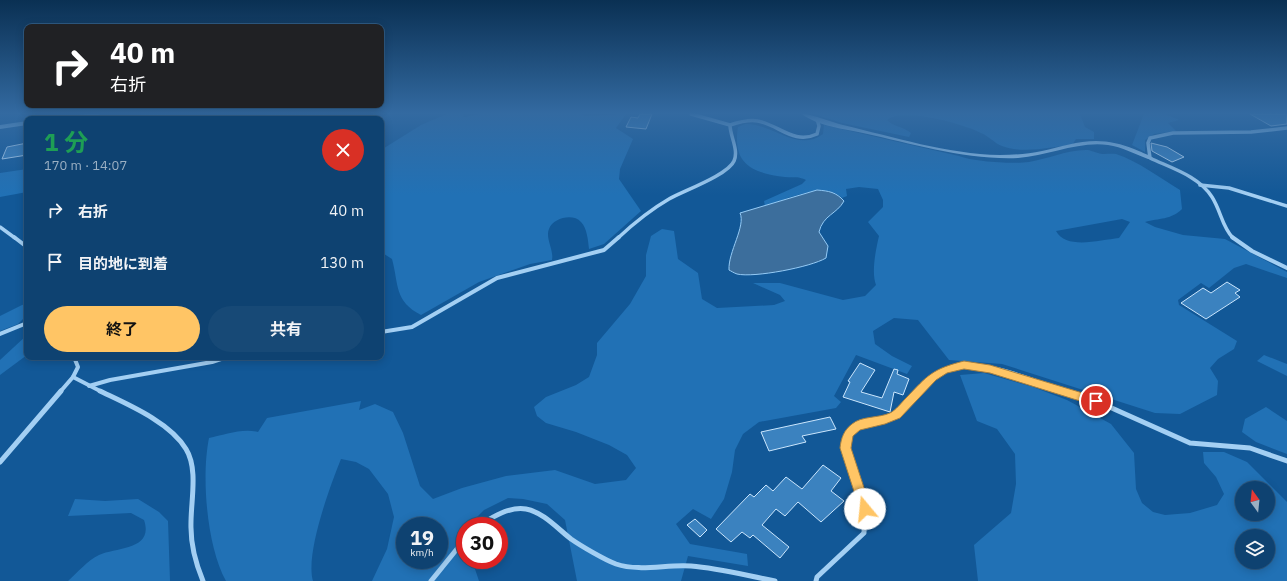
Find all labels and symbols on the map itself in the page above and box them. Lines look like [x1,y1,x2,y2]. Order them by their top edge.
pin [1079,384,1113,418]
north arrow [1235,481,1275,521]
position arrow [844,488,886,530]
speed limit sign: 30 [456,517,508,569]

